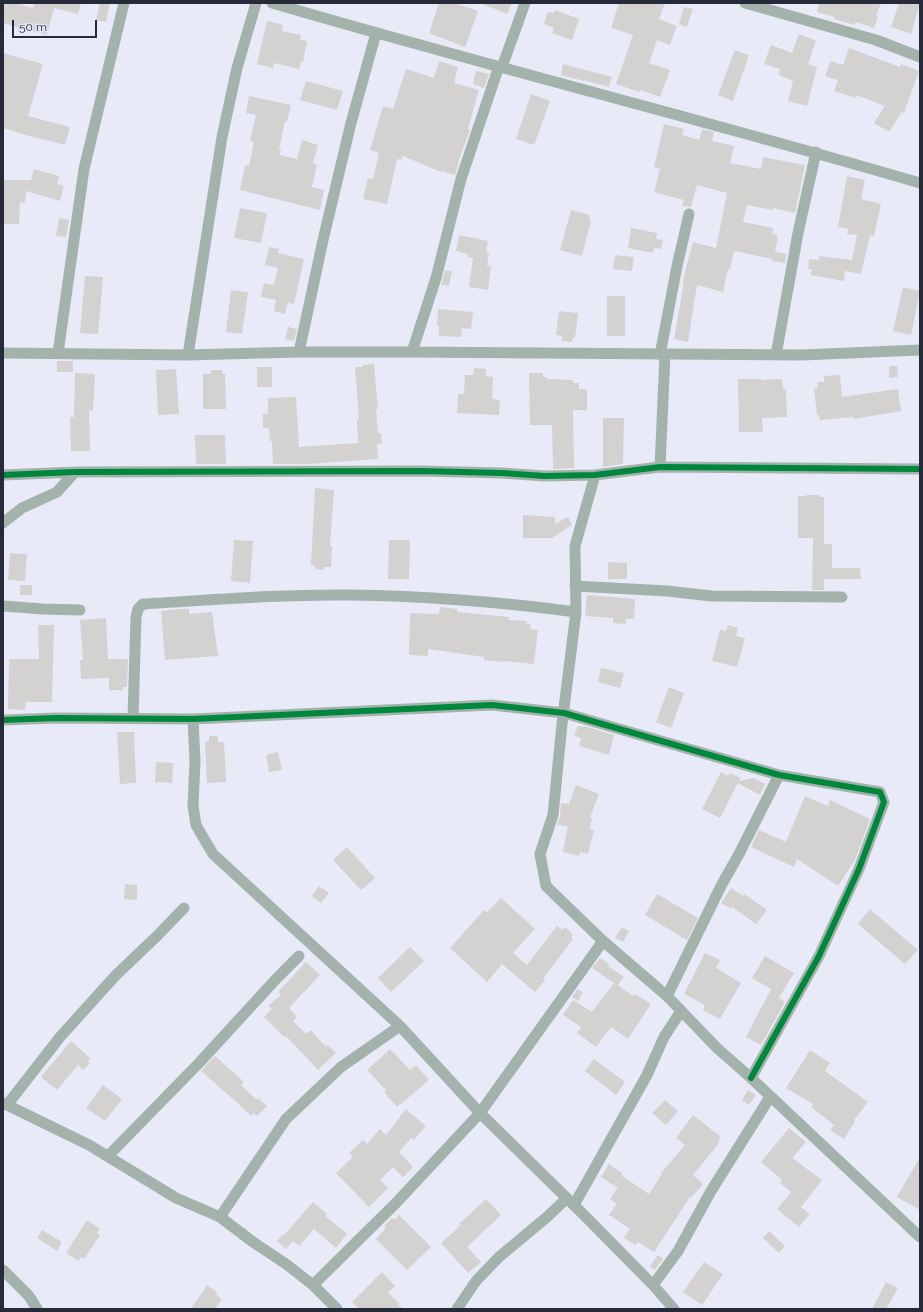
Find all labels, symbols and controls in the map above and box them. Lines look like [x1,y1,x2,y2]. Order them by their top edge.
scale bar [14,12,99,38]
text: 50 m [19,20,47,34]

